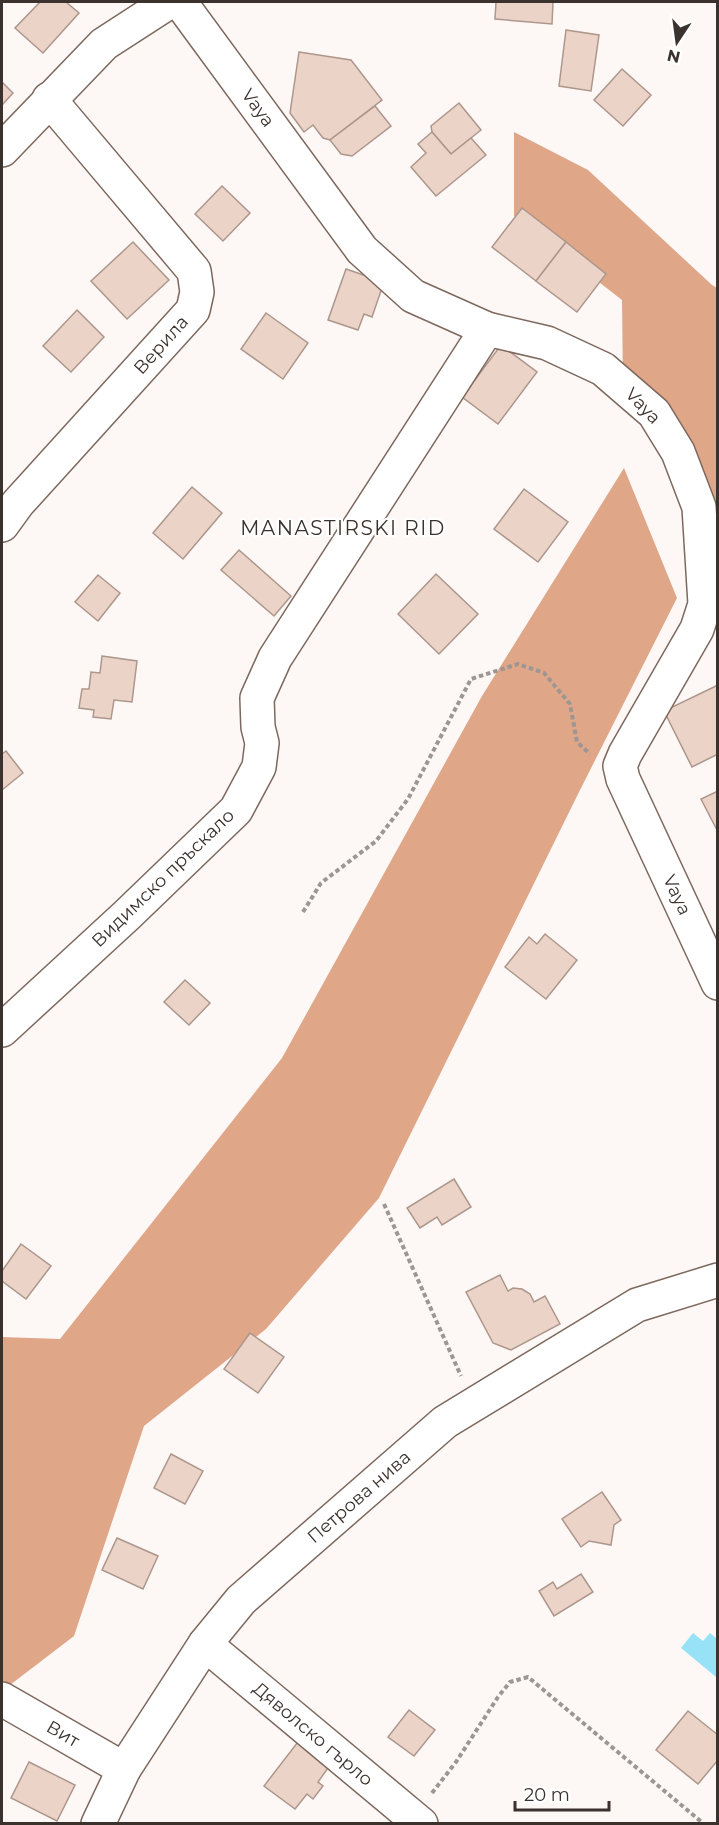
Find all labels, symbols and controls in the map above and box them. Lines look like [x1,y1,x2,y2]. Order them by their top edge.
north arrow [647,12,707,72]
text: N [665,45,682,67]
street label: Vaya [237,85,279,131]
street label: Верила [129,311,193,379]
street label: Vaya [621,383,665,429]
district label: MANASTIRSKI RID [240,516,446,540]
street label: Видимско пръскало [87,804,239,952]
street label: Vaya [658,871,696,919]
street label: Петрова нива [303,1446,415,1548]
street label: Дяволско гърло [248,1677,378,1791]
street label: Вит [43,1716,84,1752]
scale bar [515,1774,610,1812]
text: 20 m [524,1784,570,1806]

